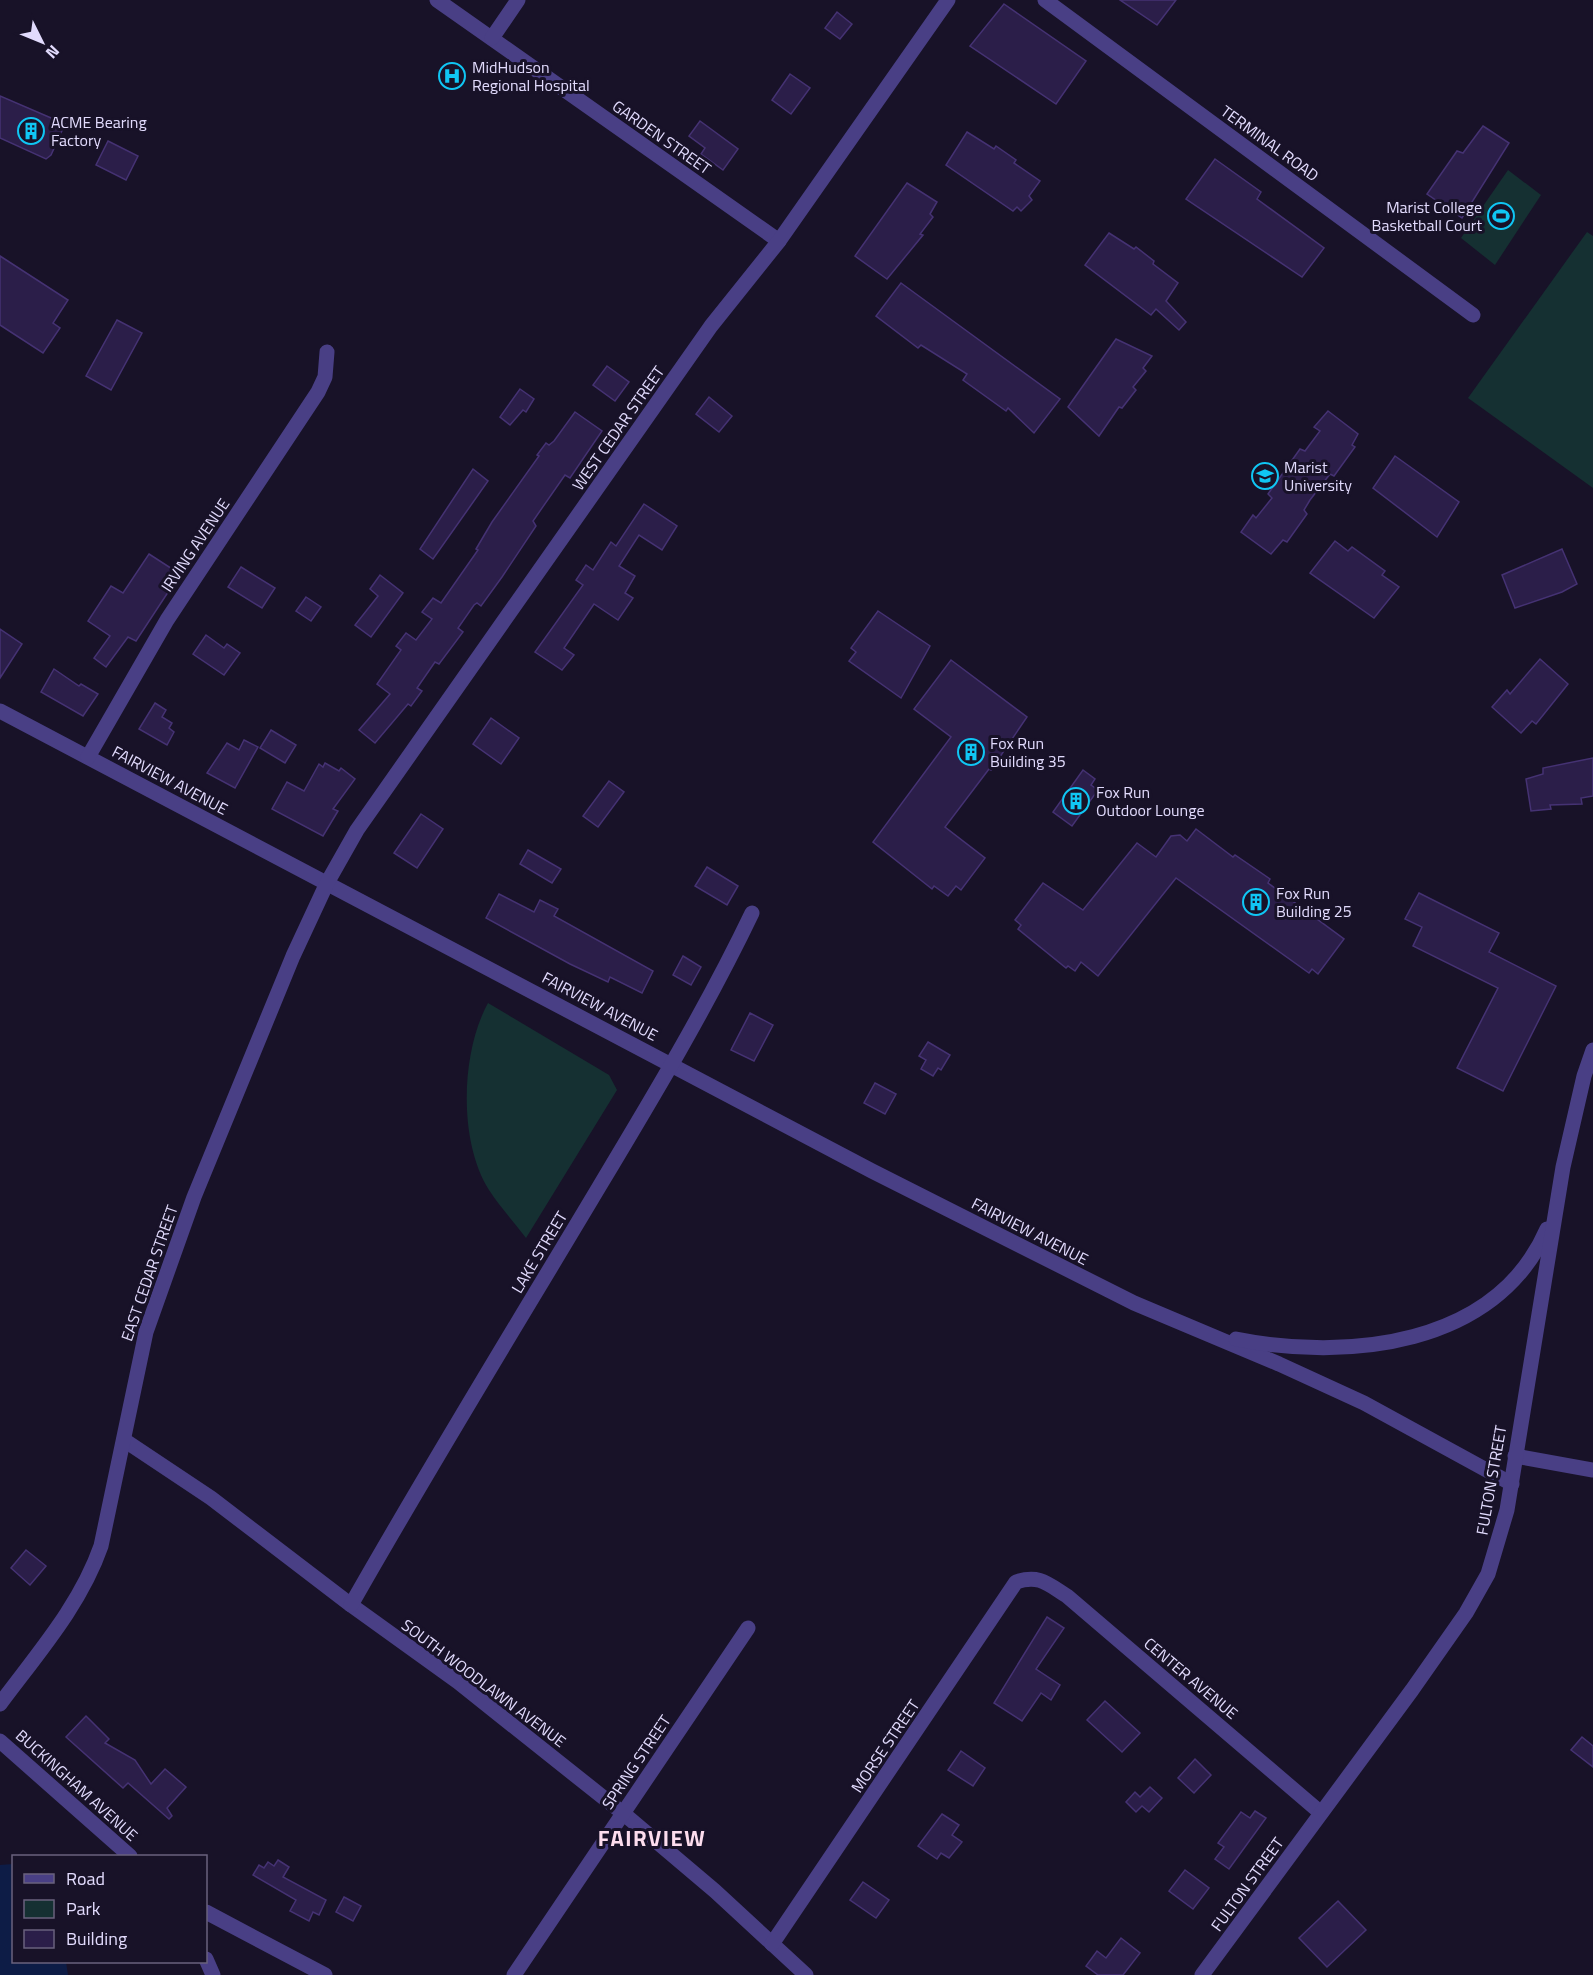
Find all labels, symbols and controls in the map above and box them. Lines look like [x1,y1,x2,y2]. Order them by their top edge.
north arrow [12,12,72,72]
text: N [40,40,66,64]
place label: MidHudson Regional Hospital [472,55,590,97]
hospital icon: MidHudson Regional Hospital [437,61,467,91]
street label: GARDEN STREET [608,94,717,180]
street label: TERMINAL ROAD [1216,99,1324,187]
place label: ACME Bearing Factory [51,110,147,152]
building icon: ACME Bearing Factory [16,116,46,146]
place label: Marist College Basketball Court [1372,195,1482,237]
sports icon: Marist College Basketball Court [1486,201,1516,231]
street label: WEST CEDAR STREET [566,360,670,495]
place label: Marist University [1284,455,1352,497]
school or university icon: Marist University [1250,461,1280,491]
street label: IRVING AVENUE [155,493,235,597]
place label: Fox Run Building 35 [990,731,1066,773]
building icon: Fox Run Building 35 [956,737,986,767]
street label: FAIRVIEW AVENUE [108,739,232,821]
place label: Fox Run Outdoor Lounge [1096,780,1205,822]
building icon: Fox Run Outdoor Lounge [1061,786,1091,816]
place label: Fox Run Building 25 [1276,881,1352,923]
building icon: Fox Run Building 25 [1241,887,1271,917]
street label: FAIRVIEW AVENUE [538,965,662,1047]
street label: FAIRVIEW AVENUE [967,1191,1093,1271]
street label: EAST CEDAR STREET [114,1201,184,1344]
street label: LAKE STREET [505,1206,573,1297]
street label: FULTON STREET [1470,1423,1513,1537]
street label: SOUTH WOODLAWN AVENUE [397,1613,571,1753]
street label: CENTER AVENUE [1139,1631,1243,1725]
street label: MORSE STREET [845,1694,925,1797]
street label: SPRING STREET [596,1710,677,1814]
street label: BUCKINGHAM AVENUE [11,1724,144,1847]
district label: FAIRVIEW [598,1821,706,1855]
street label: FULTON STREET [1205,1832,1290,1936]
legend [12,1855,207,1963]
text: Road [66,1865,105,1892]
text: Park [66,1895,101,1922]
text: Building [66,1925,127,1952]

